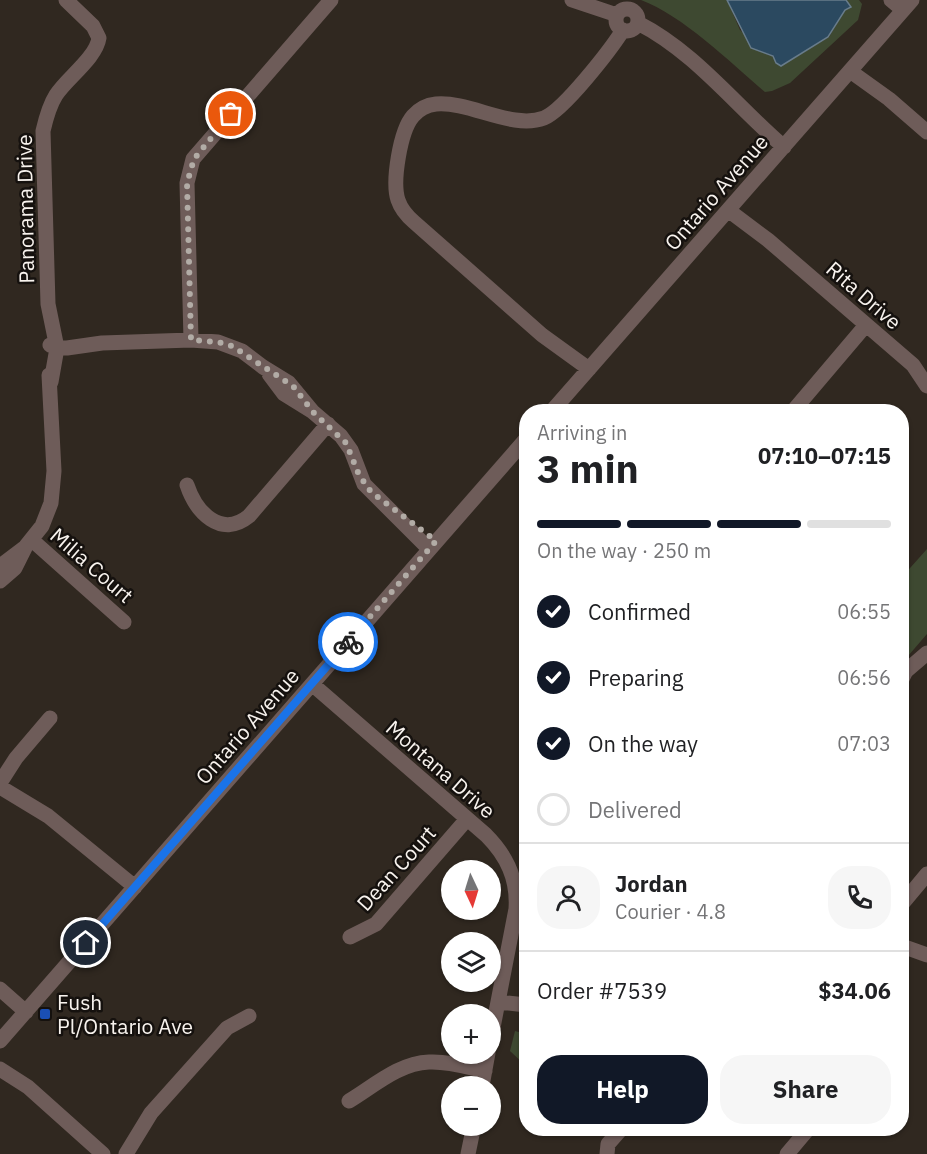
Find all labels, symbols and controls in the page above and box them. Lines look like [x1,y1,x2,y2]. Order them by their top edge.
pin [205,88,256,139]
icon: bag [214,97,247,130]
street label: Ontario Avenue [658,128,774,256]
street label: Panorama Drive [10,134,40,284]
street label: Rita Drive [820,255,908,335]
text: Arriving in [537,419,627,446]
text: 07:10–07:15 [758,441,891,470]
text: 3 min [537,443,639,494]
street label: Milia Court [45,521,139,609]
text: On the way · 250 m [537,537,711,564]
icon: check [537,595,570,628]
text: Confirmed [588,597,691,626]
text: 06:55 [837,598,891,625]
courier [318,612,378,672]
icon: bike [332,626,365,659]
icon: check [537,661,570,694]
street label: Ontario Avenue [189,662,305,790]
text: Preparing [588,663,683,692]
text: 06:56 [837,664,891,691]
street label: Montana Drive [380,714,502,824]
icon: check [537,727,570,760]
text: On the way [588,729,698,758]
text: 07:03 [837,730,891,757]
text: Delivered [588,795,682,824]
street label: Dean Court [350,819,442,917]
north arrow [441,860,501,920]
map controls [441,860,501,1136]
button: person [537,866,600,929]
button: phone [828,866,891,929]
text: Jordan [615,869,688,898]
text: Courier · 4.8 [615,898,726,925]
pin [60,917,111,968]
icon: home [69,926,102,959]
button: layers [441,932,501,992]
text: Order #7539 [537,976,667,1005]
text: $34.06 [818,976,891,1005]
place label: Fush Pl/Ontario Ave [57,988,193,1040]
button: + [441,1004,501,1064]
marker: Fush Pl/Ontario Ave [38,1007,52,1021]
button: Help [537,1055,708,1124]
button: Share [720,1055,891,1124]
button: − [441,1076,501,1136]

